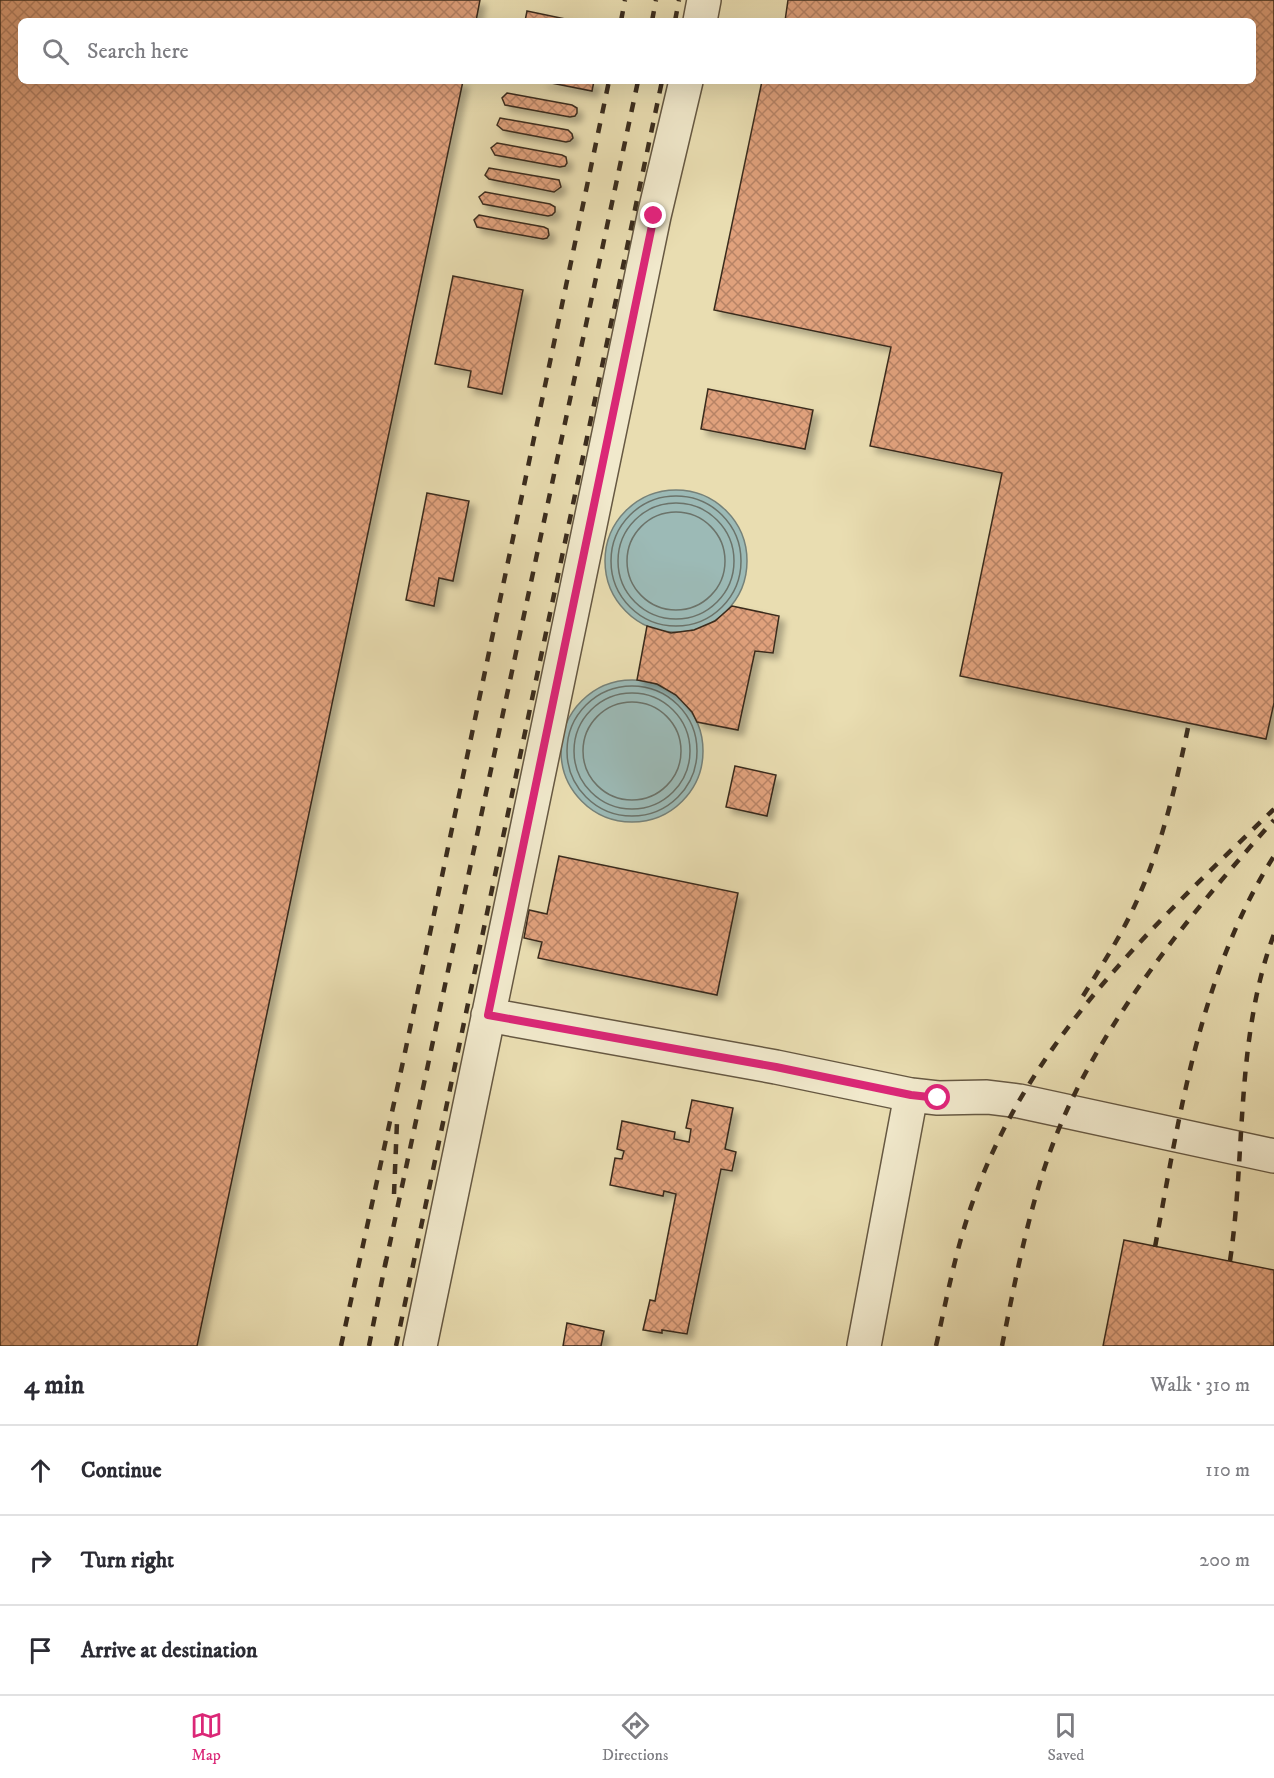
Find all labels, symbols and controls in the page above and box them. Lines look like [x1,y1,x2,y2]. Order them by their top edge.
search box [18,18,1256,84]
icon: search [39,35,72,68]
text: Search here [87,38,189,65]
route end [640,202,666,228]
route start [924,1084,950,1110]
text: 4 min [24,1369,84,1402]
text: Walk · 310 m [1150,1373,1250,1398]
icon: ahead [24,1454,57,1487]
text: Continue [81,1457,162,1484]
text: 110 m [1205,1458,1250,1483]
icon: right [24,1544,57,1577]
text: Turn right [81,1547,174,1574]
text: 200 m [1199,1548,1250,1573]
icon: arrive [24,1634,57,1667]
text: Arrive at destination [81,1637,258,1664]
tab: Map [190,1709,223,1765]
tab: Directions [602,1709,668,1765]
tab: Saved [1048,1709,1084,1765]

